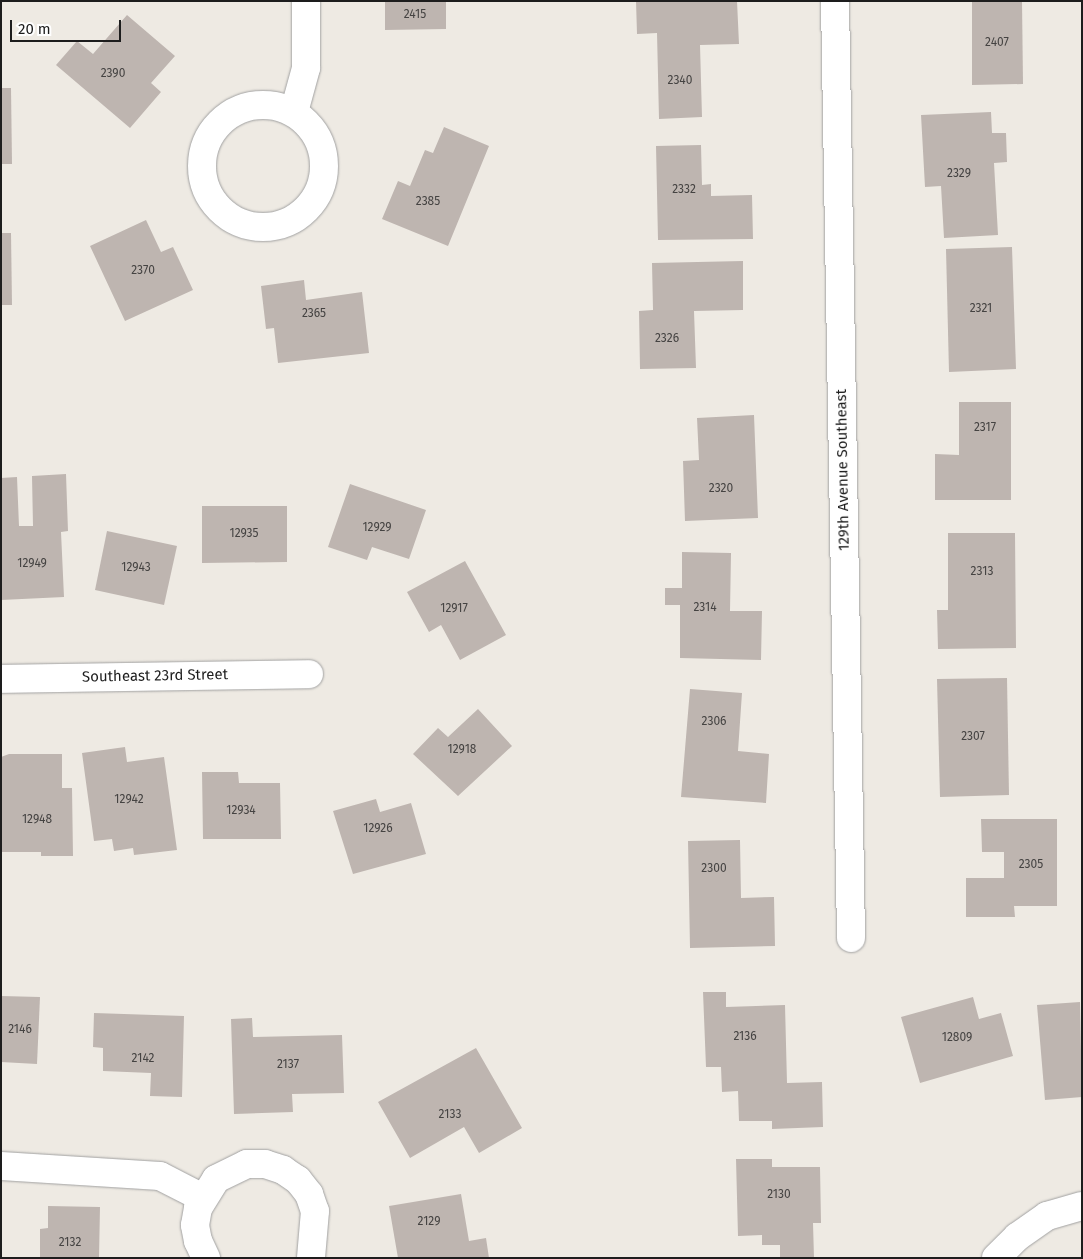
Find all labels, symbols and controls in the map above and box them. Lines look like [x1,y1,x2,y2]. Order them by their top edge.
house number: 2415 [404,8,426,22]
scale bar [12,10,124,42]
text: 20 m [18,20,51,38]
house number: 2407 [985,36,1009,50]
house number: 2390 [101,67,125,81]
house number: 2340 [668,74,692,88]
house number: 2329 [947,167,971,181]
house number: 2332 [672,183,696,197]
house number: 2385 [416,195,440,209]
house number: 2370 [131,264,155,278]
house number: 2321 [970,302,992,316]
house number: 2365 [302,307,326,321]
house number: 2326 [655,332,679,346]
street label: 129th Avenue Southeast [833,389,853,551]
house number: 2317 [974,421,996,435]
house number: 2320 [709,482,733,496]
house number: 12929 [362,521,392,535]
house number: 12935 [229,527,259,541]
house number: 12949 [17,557,47,571]
house number: 12943 [121,561,151,575]
house number: 2313 [971,565,993,579]
house number: 2314 [693,601,717,615]
house number: 12917 [440,602,468,616]
street label: Southeast 23rd Street [82,666,228,686]
house number: 2306 [702,715,726,729]
house number: 2307 [961,730,985,744]
house number: 12918 [448,743,476,757]
house number: 12942 [114,793,144,807]
house number: 12934 [226,804,256,818]
house number: 12948 [22,813,52,827]
house number: 12926 [363,822,393,836]
house number: 2305 [1019,858,1043,872]
house number: 2300 [701,862,727,876]
house number: 2146 [8,1023,32,1037]
house number: 2136 [733,1030,757,1044]
house number: 12809 [942,1031,972,1045]
house number: 2142 [132,1052,154,1066]
house number: 2137 [277,1058,299,1072]
house number: 2133 [439,1108,461,1122]
house number: 2130 [767,1188,791,1202]
house number: 2129 [418,1215,440,1229]
house number: 2132 [59,1236,81,1250]

